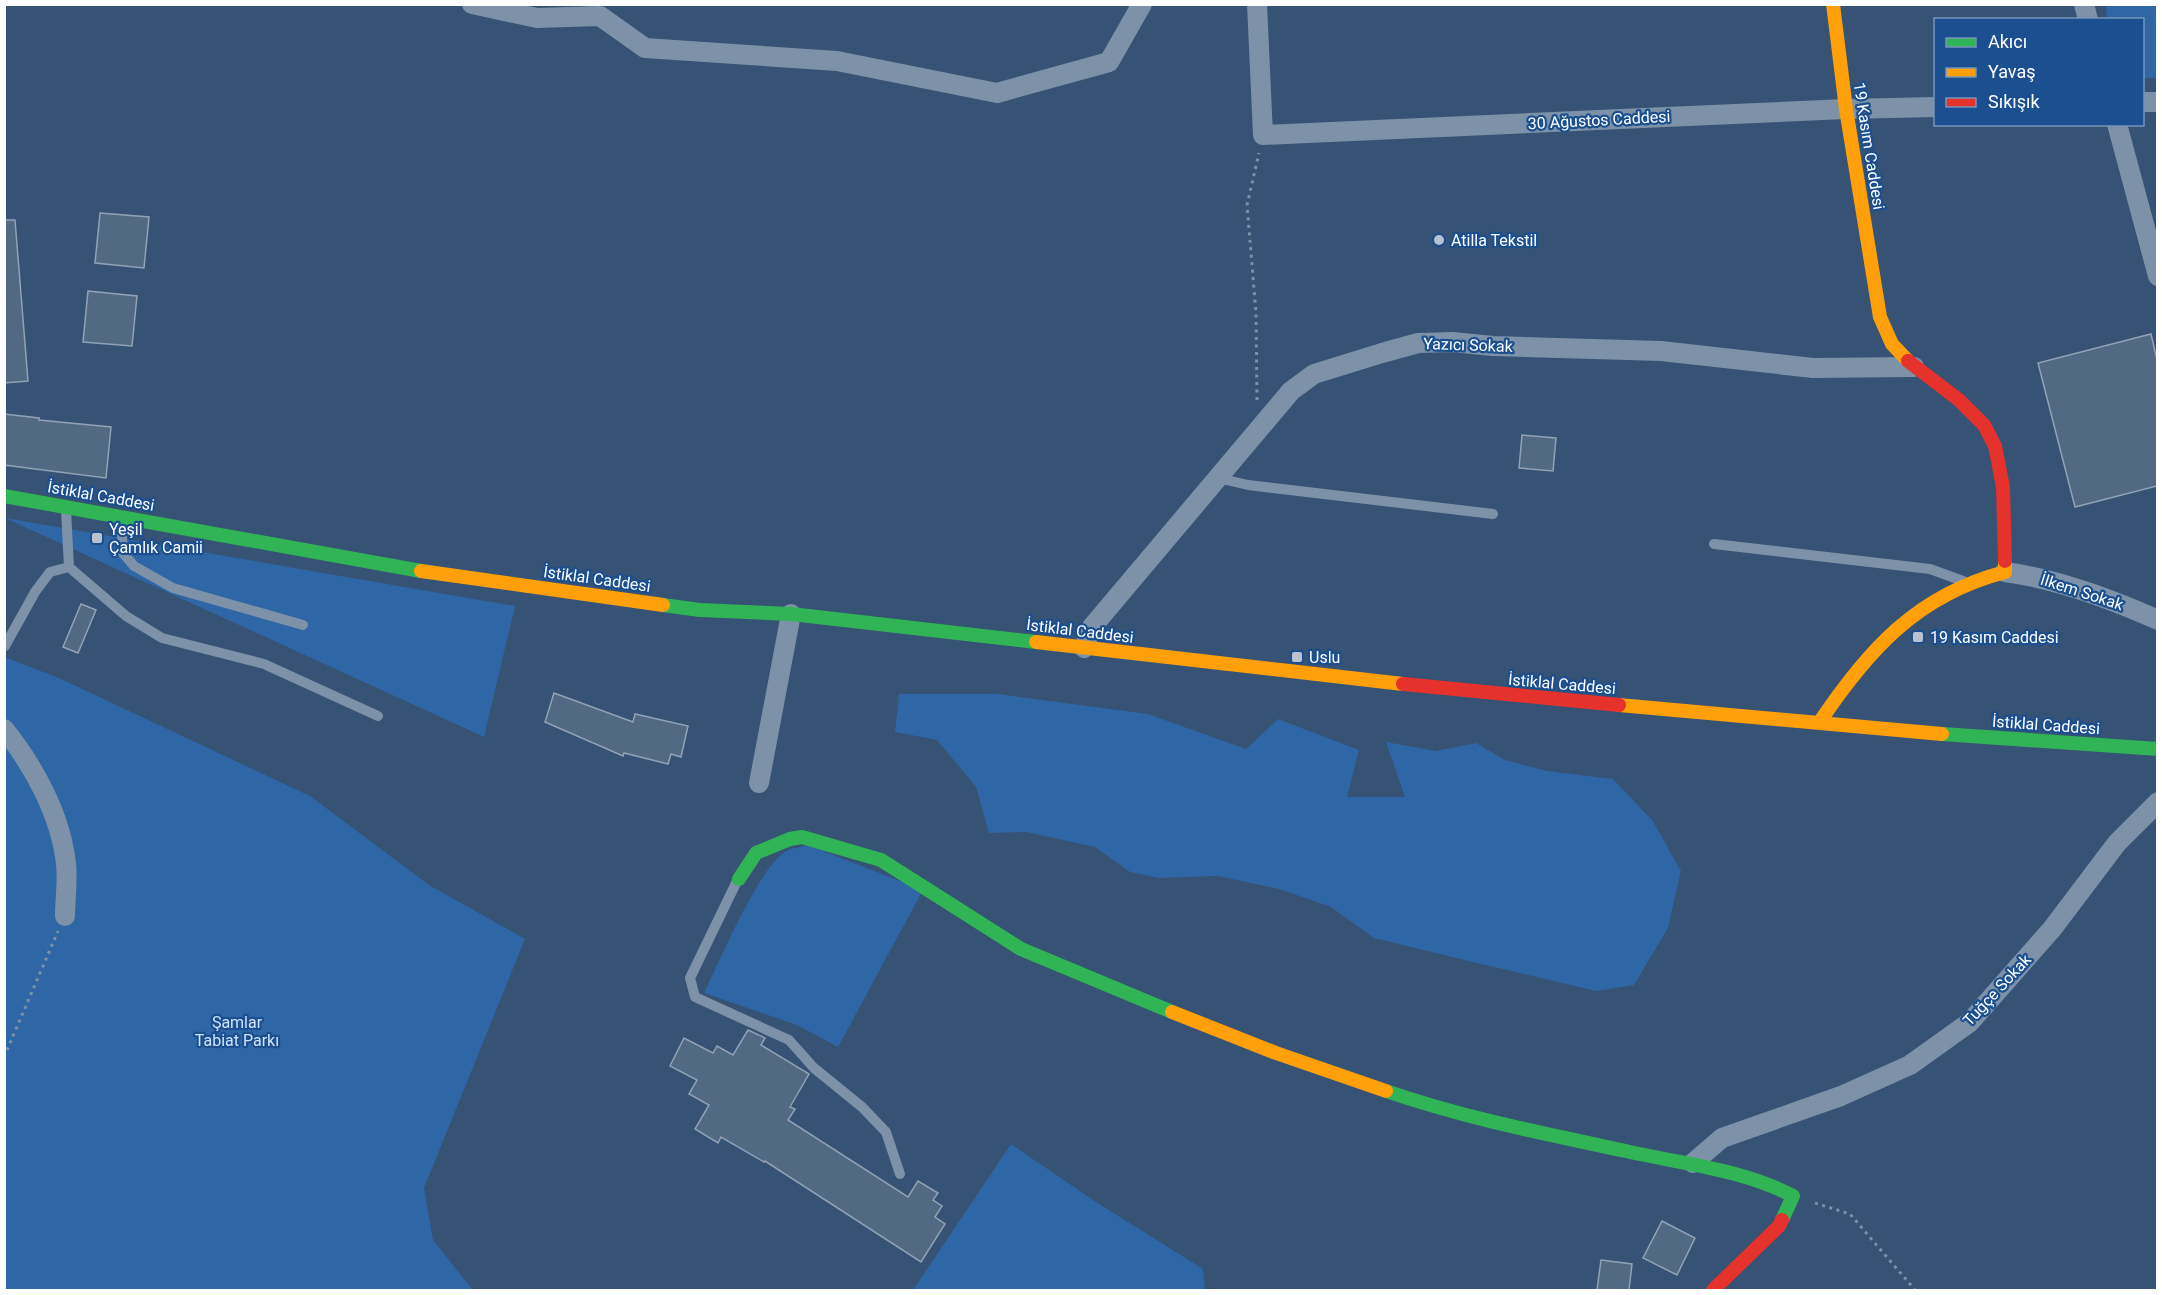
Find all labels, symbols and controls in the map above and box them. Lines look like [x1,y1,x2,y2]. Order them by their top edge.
legend [1934,18,2144,126]
text: Akıcı [1988,31,2027,52]
text: Yavaş [1988,61,2036,82]
street label: 19 Kasım Caddesi [1850,81,1888,211]
text: Sıkışık [1988,91,2040,112]
street label: 30 Ağustos Caddesi [1527,107,1671,133]
place label: Atilla Tekstil [1451,231,1537,250]
marker: Atilla Tekstil [1432,233,1446,247]
street label: Yazıcı Sokak [1423,334,1514,356]
street label: İstiklal Caddesi [46,477,156,515]
place label: Yeşil Çamlık Camii [109,520,203,557]
marker: Yeşil Çamlık Camii [90,531,104,545]
street label: İstiklal Caddesi [542,562,652,596]
street label: İlkem Sokak [2038,570,2127,615]
street label: İstiklal Caddesi [1025,615,1135,647]
place label: 19 Kasım Caddesi [1930,628,2059,647]
marker: 19 Kasım Caddesi [1911,630,1925,644]
place label: Uslu [1309,648,1340,667]
marker: Uslu [1290,650,1304,664]
street label: İstiklal Caddesi [1507,670,1617,698]
street label: İstiklal Caddesi [1991,712,2101,738]
street label: Tuğçe Sokak [1959,950,2036,1030]
park label: Şamlar Tabiat Parkı [195,1013,279,1050]

